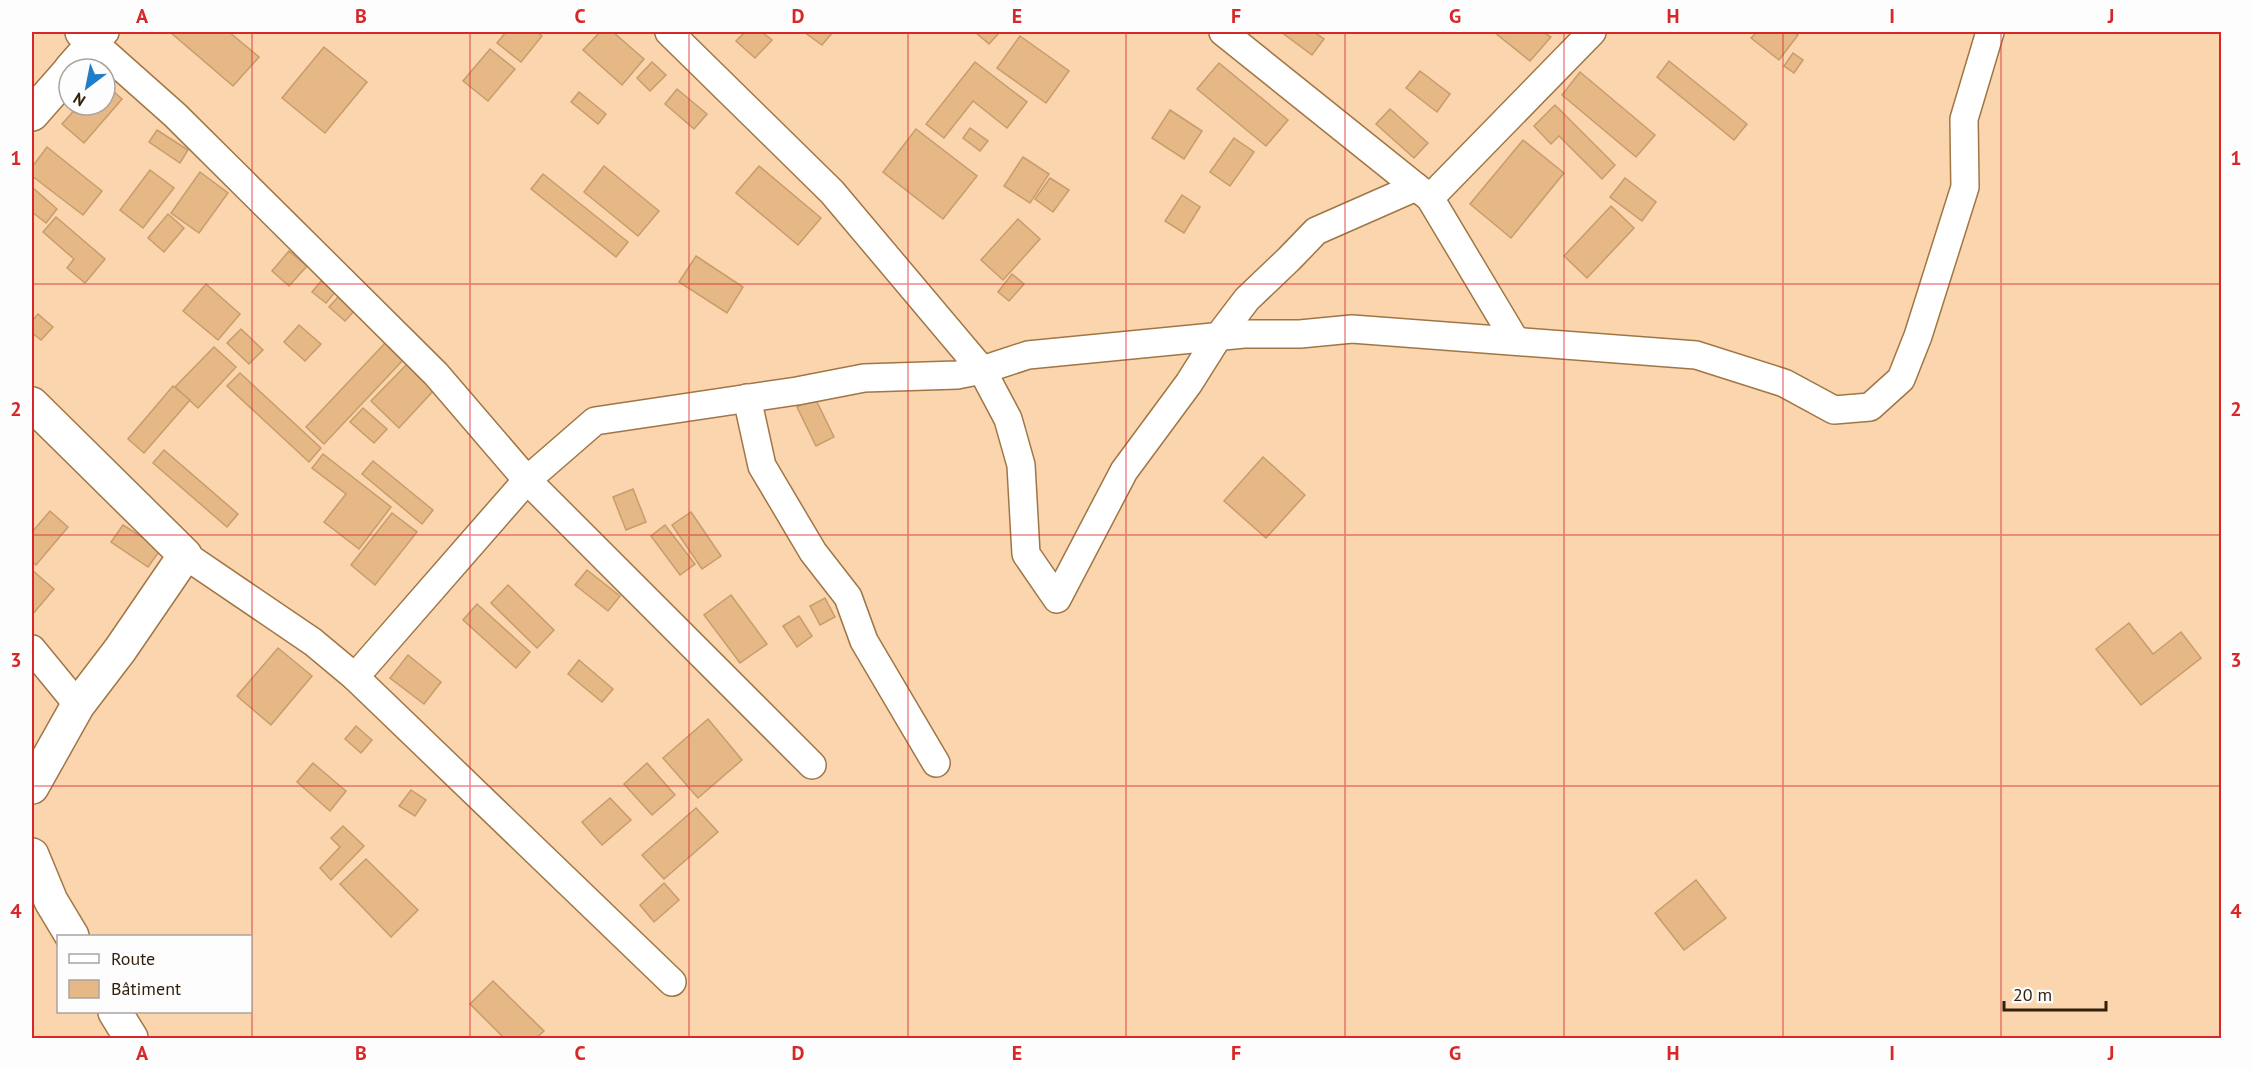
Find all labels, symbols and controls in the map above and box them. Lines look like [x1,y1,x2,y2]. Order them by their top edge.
text: A [136,3,149,29]
text: B [355,3,367,29]
text: C [574,3,586,29]
text: D [792,3,805,29]
text: E [1012,3,1022,29]
text: F [1231,3,1241,29]
text: G [1449,3,1461,29]
text: H [1666,3,1680,29]
text: I [1889,3,1895,29]
text: J [2107,3,2114,29]
north arrow [57,57,117,117]
text: N [69,88,89,111]
text: 1 [10,145,22,171]
text: 1 [2230,145,2242,171]
text: 2 [10,396,22,422]
text: 2 [2230,396,2242,422]
text: 3 [10,647,22,673]
text: 3 [2230,647,2242,673]
text: 4 [10,898,22,924]
text: 4 [2230,898,2242,924]
legend [57,935,252,1013]
text: Route [111,947,155,970]
scale bar [2004,974,2106,1012]
text: Bâtiment [111,977,181,1000]
text: 20 m [2013,983,2052,1006]
text: A [136,1040,149,1066]
text: B [355,1040,367,1066]
text: C [574,1040,586,1066]
text: D [792,1040,805,1066]
text: E [1012,1040,1022,1066]
text: F [1231,1040,1241,1066]
text: G [1449,1040,1461,1066]
text: H [1666,1040,1680,1066]
text: I [1889,1040,1895,1066]
text: J [2107,1040,2114,1066]

